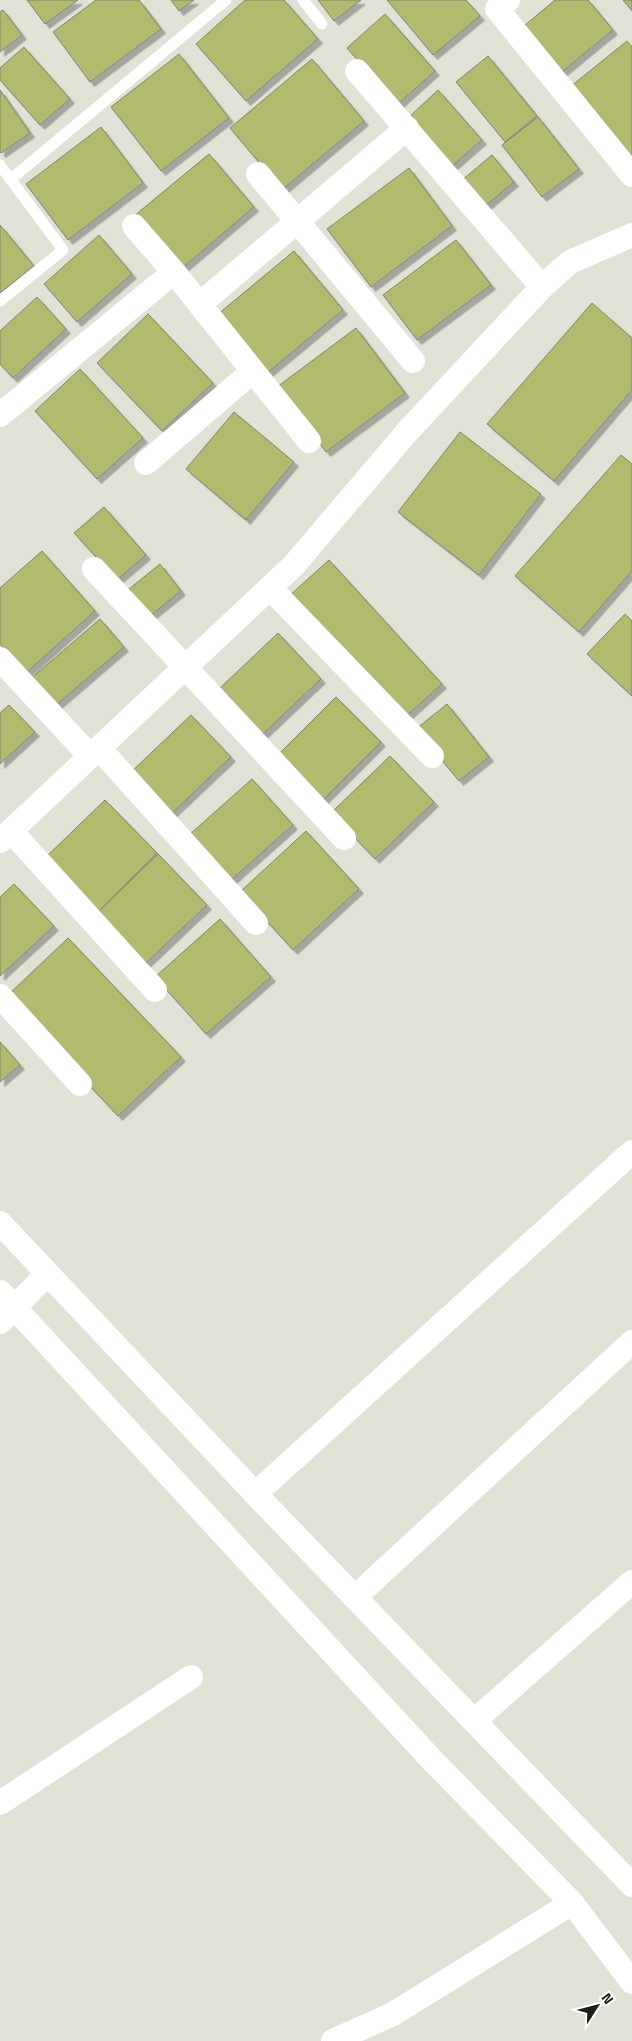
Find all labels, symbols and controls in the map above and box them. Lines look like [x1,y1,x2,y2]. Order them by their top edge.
north arrow [572,1981,622,2031]
text: N [597,1988,619,2008]

